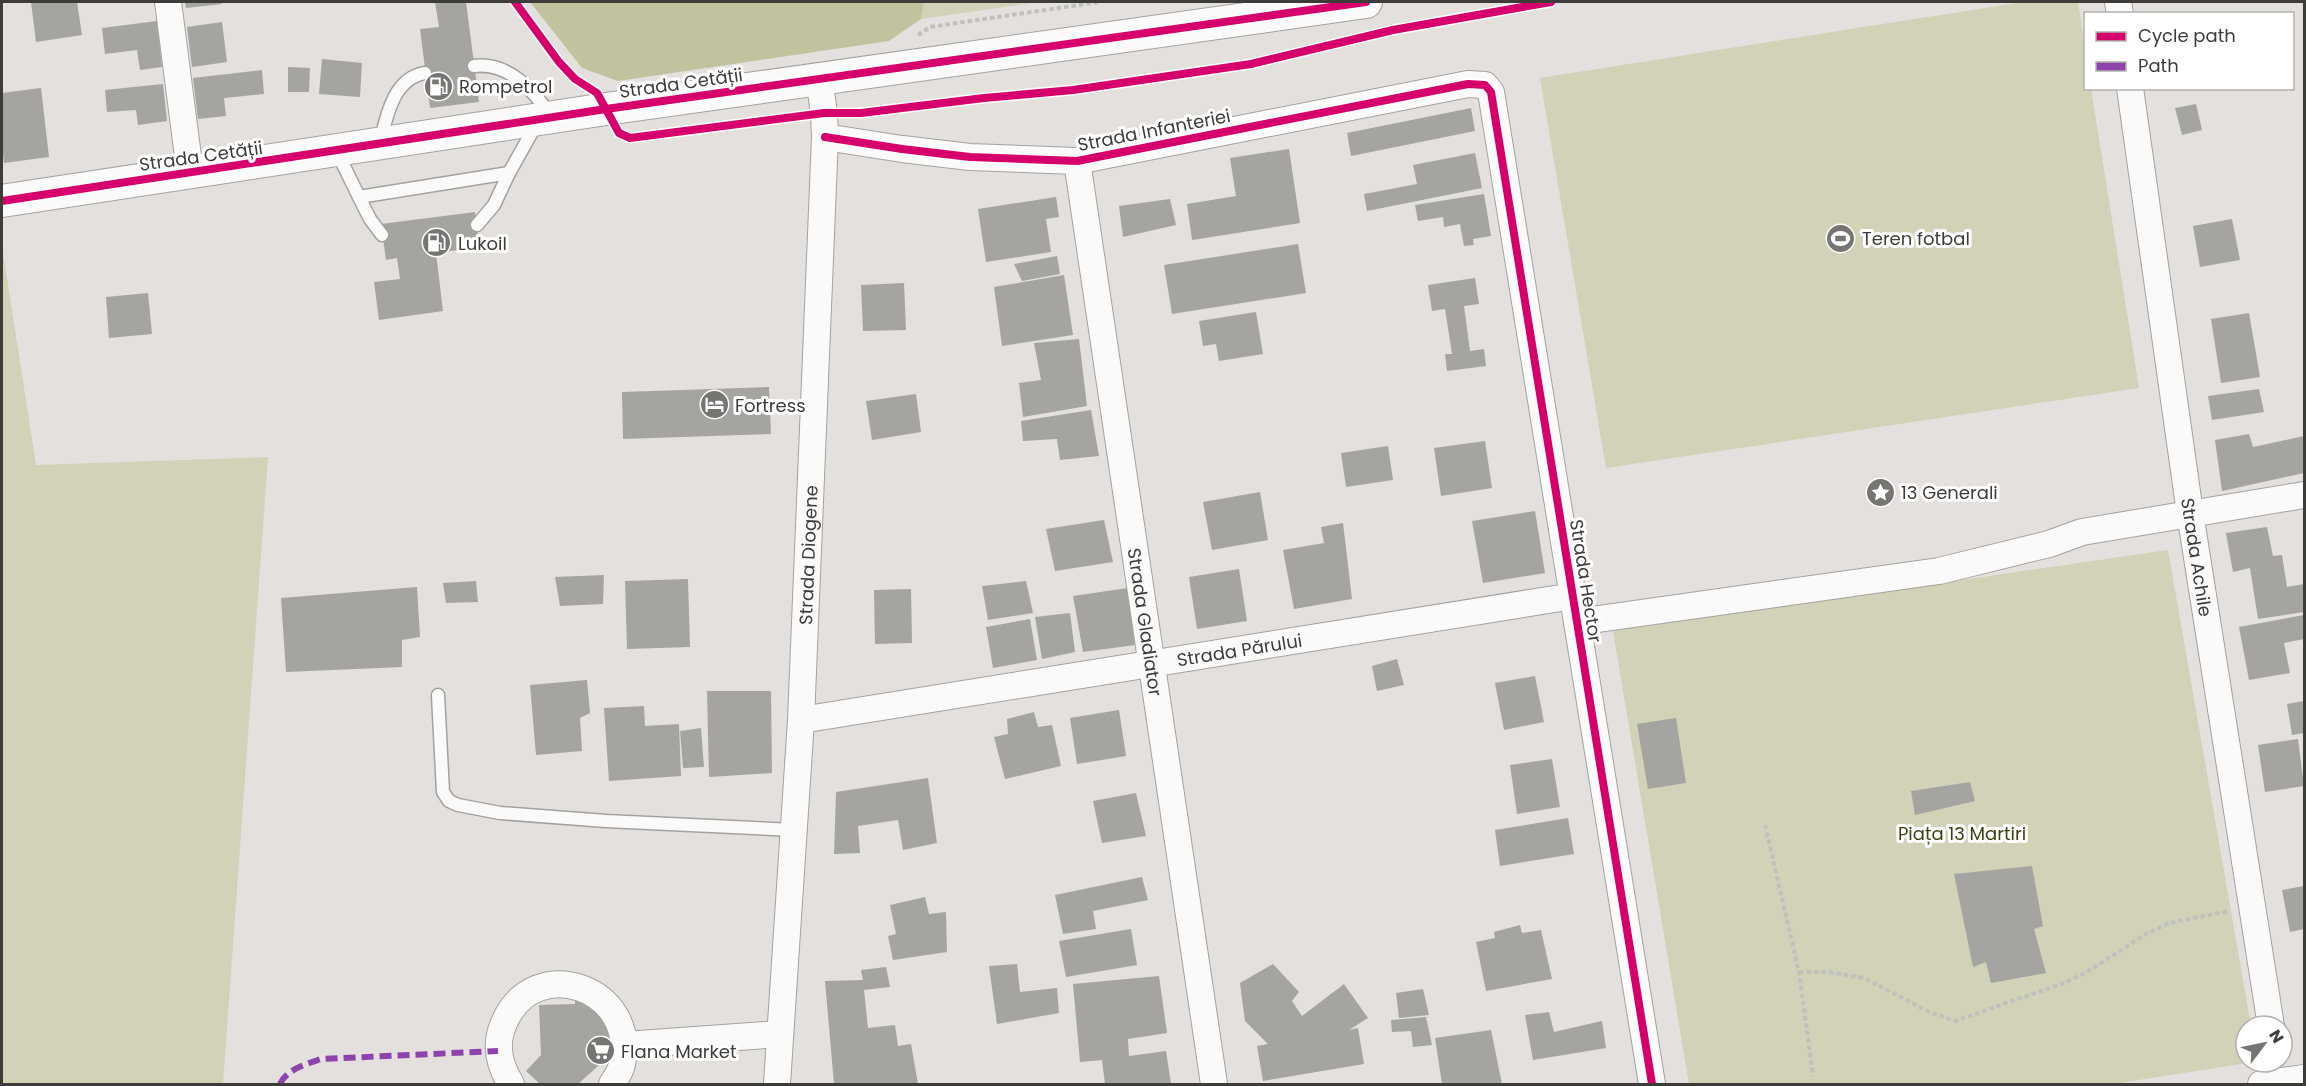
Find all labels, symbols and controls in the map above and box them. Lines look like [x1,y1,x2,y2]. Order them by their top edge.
legend [2084,12,2294,90]
text: Cycle path [2138,23,2236,48]
text: Path [2138,53,2179,78]
street label: Strada Cetății [618,62,744,104]
fuel station icon: Rompetrol [422,70,454,102]
place label: Rompetrol [459,74,553,99]
street label: Strada Infanteriei [1075,103,1233,157]
street label: Strada Cetății [138,135,264,177]
sports icon: Teren fotbal [1825,222,1857,254]
place label: Teren fotbal [1862,226,1970,251]
fuel station icon: Lukoil [421,227,453,259]
place label: Lukoil [458,231,507,256]
hotel icon: Fortress [698,389,730,421]
place label: Fortress [735,393,806,418]
place icon: 13 Generali [1864,476,1896,508]
place label: 13 Generali [1901,480,1998,505]
street label: Strada Diogene [792,485,823,625]
street label: Strada Achile [2176,496,2219,618]
street label: Strada Hector [1564,518,1608,645]
street label: Strada Gladiator [1122,546,1169,698]
street label: Strada Părului [1175,627,1304,672]
park label: Piața 13 Martiri [1898,821,2026,846]
north arrow [2234,1014,2294,1074]
text: N [2263,1025,2289,1048]
supermarket icon: Flana Market [584,1035,616,1067]
place label: Flana Market [621,1039,737,1064]

